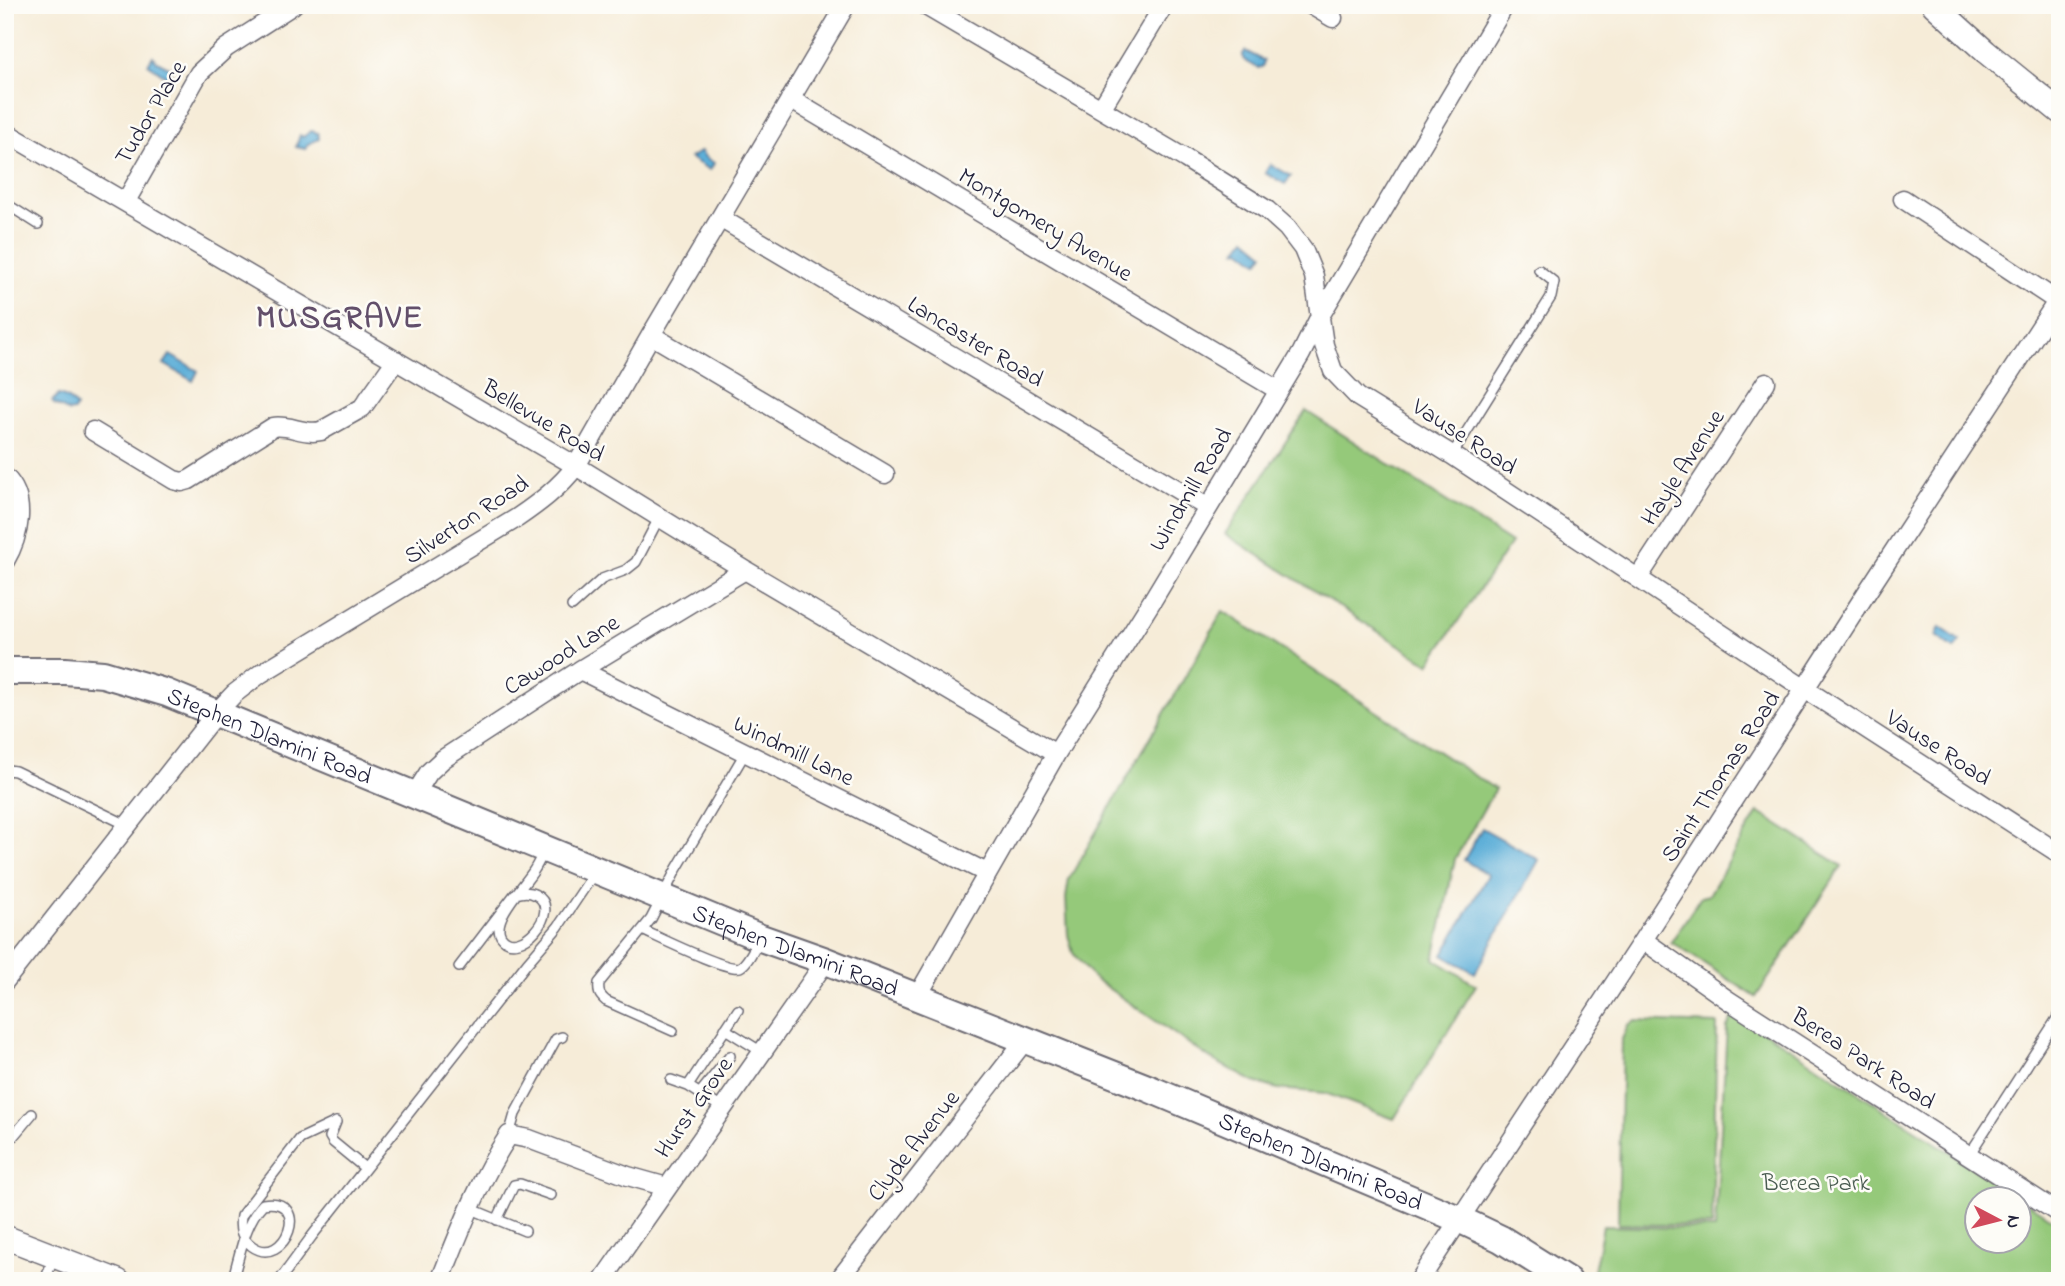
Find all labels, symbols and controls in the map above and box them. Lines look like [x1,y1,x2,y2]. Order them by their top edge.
street label: Tudor Place [107,54,197,172]
street label: Montgomery Avenue [950,160,1139,293]
street label: Lancaster Road [900,288,1050,398]
district label: MUSGRAVE [256,296,424,343]
street label: Bellevue Road [474,371,611,473]
street label: Vause Road [1403,390,1524,485]
street label: Hayle Avenue [1633,403,1736,534]
street label: Windmill Road [1141,421,1243,559]
street label: Silverton Road [398,467,537,575]
street label: Cawood Lane [498,607,627,706]
street label: Stephen Dlamini Road [161,680,377,796]
street label: Saint Thomas Road [1653,684,1791,870]
street label: Vause Road [1877,701,1998,796]
street label: Windmill Lane [726,708,860,797]
street label: Stephen Dlamini Road [686,896,904,1008]
street label: Berea Park Road [1783,1000,1942,1120]
street label: Hurst Grove [647,1050,743,1166]
street label: Clyde Avenue [860,1083,971,1210]
street label: Stephen Dlamini Road [1212,1105,1428,1222]
park label: Berea Park [1761,1167,1870,1202]
north arrow [1964,1184,2034,1254]
text: N [1998,1214,2027,1230]

